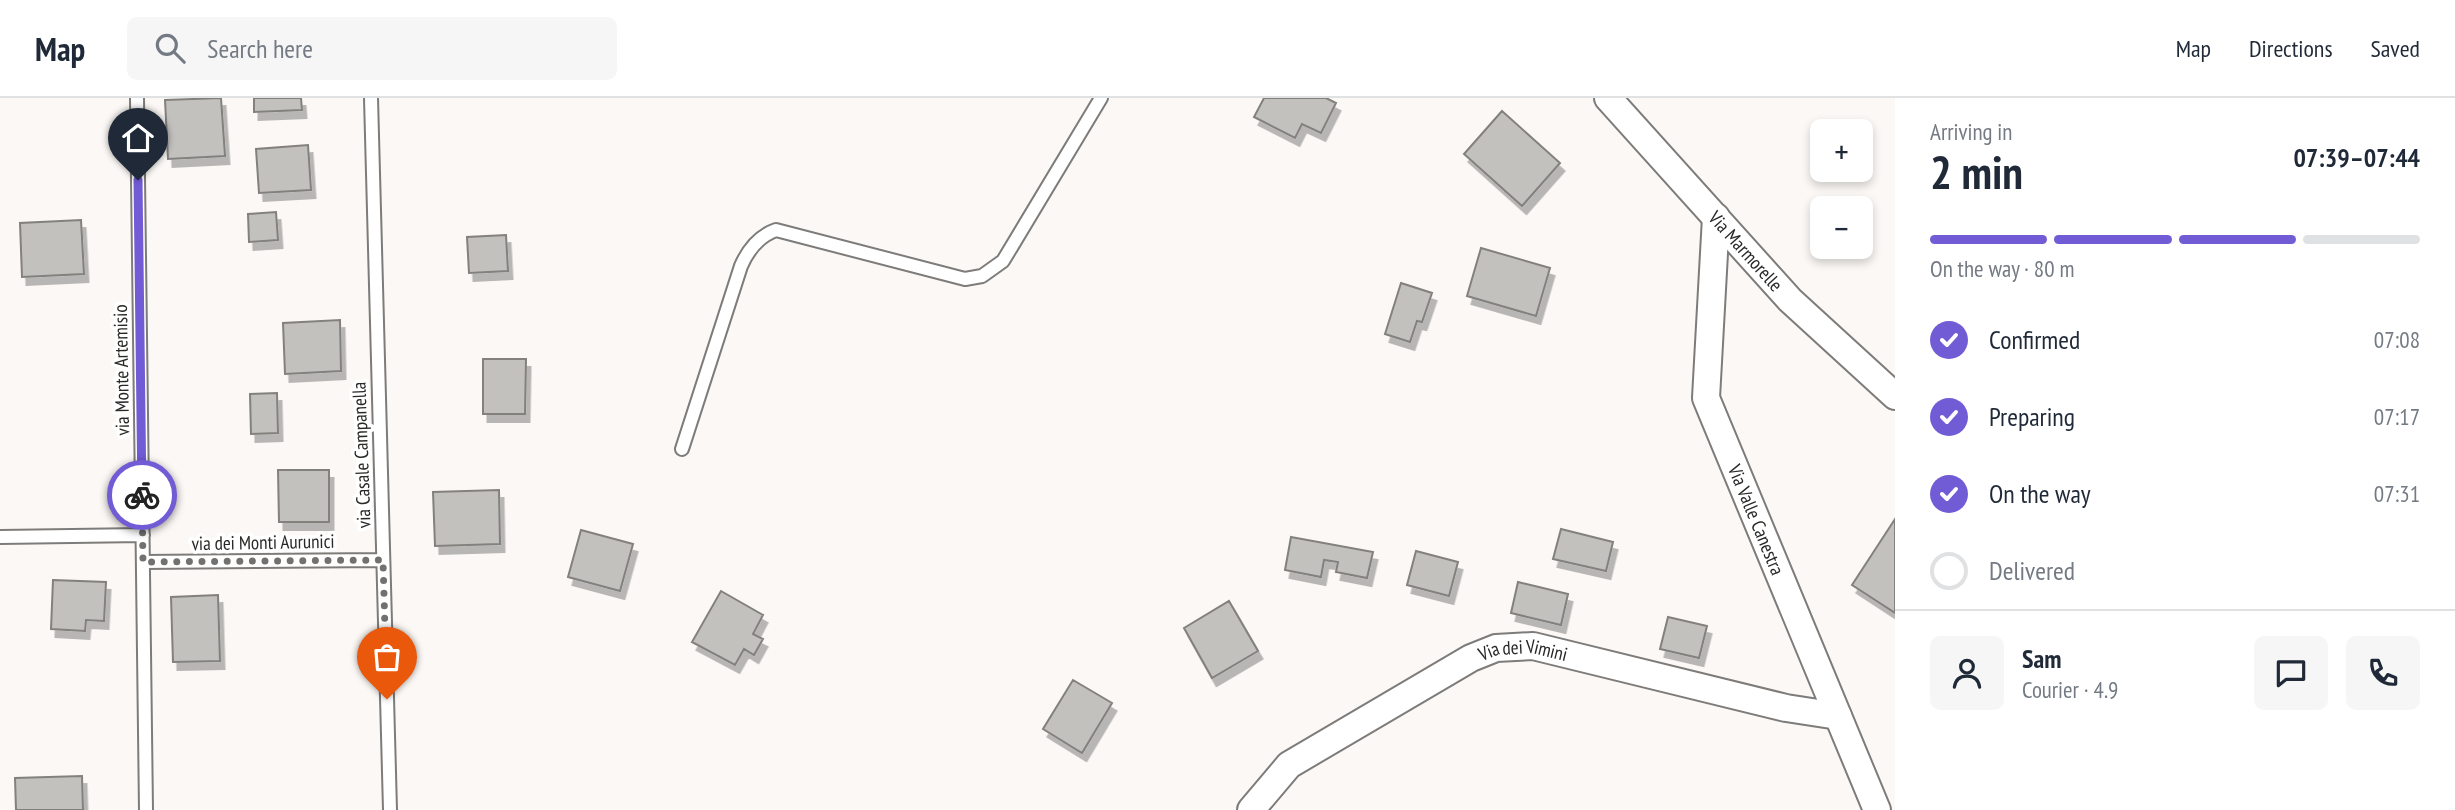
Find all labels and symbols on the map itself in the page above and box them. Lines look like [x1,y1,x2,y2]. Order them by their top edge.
pin [108,108,168,180]
street label: Via Marmorelle [1703,205,1788,296]
street label: via Monte Artemisio [108,304,134,436]
street label: via Casale Campanella [346,381,376,529]
courier [107,460,177,530]
street label: Via Valle Canestra [1723,460,1790,578]
street label: via dei Monti Aurunici [191,529,335,555]
pin [357,627,417,699]
street label: Via dei Vimini [1474,634,1570,666]

